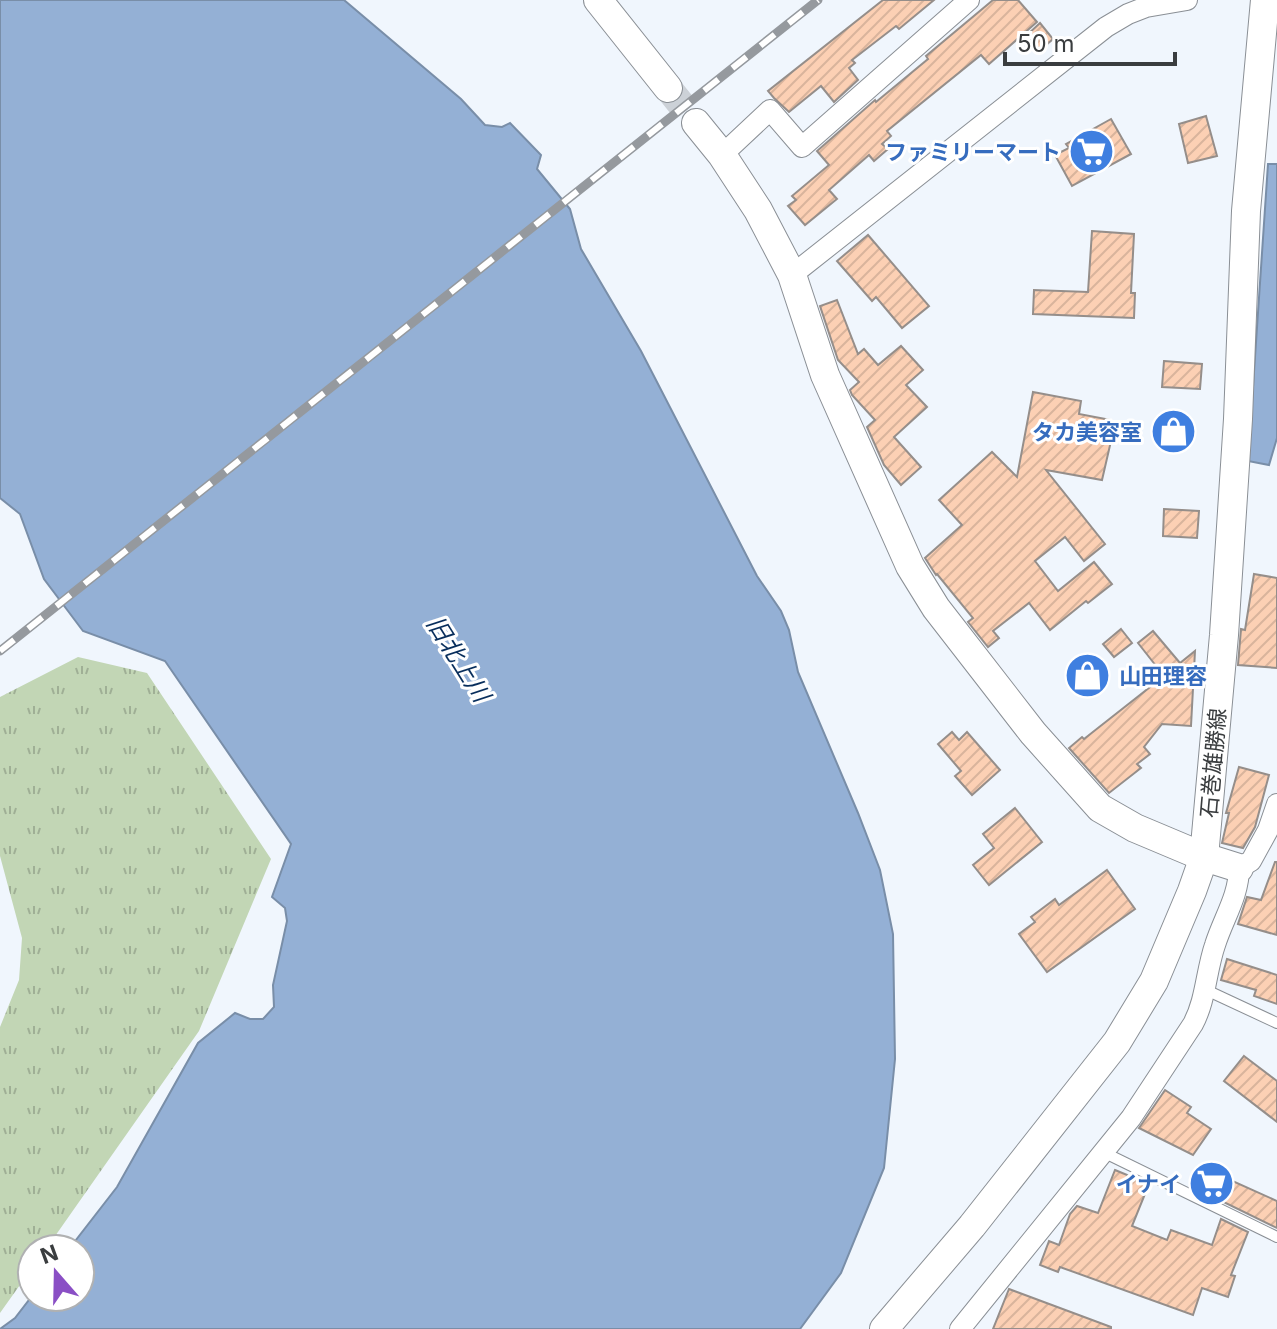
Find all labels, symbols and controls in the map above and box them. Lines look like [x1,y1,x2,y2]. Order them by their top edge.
scale bar [1005,16,1175,66]
text: 50 m [1017,29,1075,58]
supermarket icon: ファミリーマート [1068,128,1116,176]
place label: ファミリーマート [885,139,1061,165]
shop icon: タカ美容室 [1149,408,1197,456]
place label: タカ美容室 [1032,419,1142,445]
water label: 旧北上川 [421,610,498,710]
shop icon: 山田理容 [1064,652,1112,700]
place label: 山田理容 [1119,663,1207,689]
street label: 石巻雄勝線 [1195,707,1231,819]
supermarket icon: イナイ [1188,1160,1236,1208]
place label: イナイ [1115,1171,1181,1197]
north arrow [16,1233,96,1313]
text: N [37,1239,61,1269]

